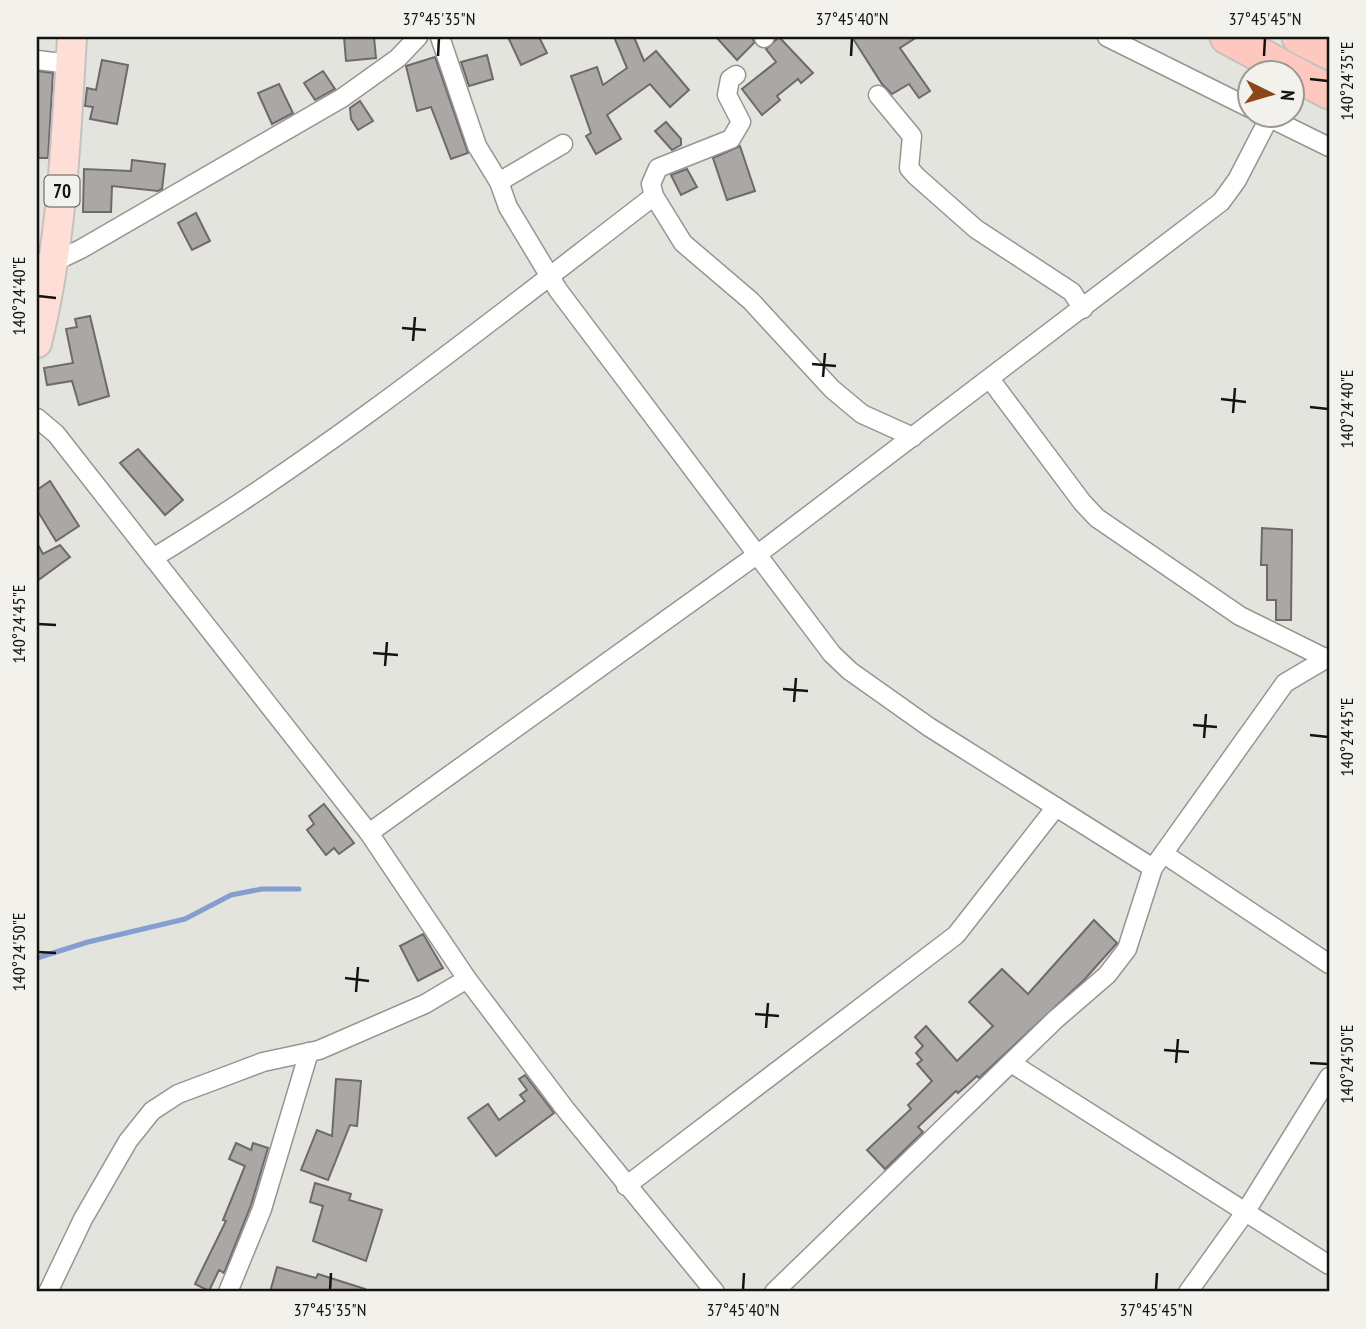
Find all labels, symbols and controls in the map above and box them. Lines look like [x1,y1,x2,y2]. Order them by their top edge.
text: 37°45'35"N [403,7,475,30]
text: 37°45'40"N [816,7,888,30]
text: 37°45'45"N [1229,7,1301,30]
text: 140°24'35"E [1335,42,1358,120]
north arrow [1236,60,1306,130]
text: N [1276,89,1300,102]
road number: 70 [44,176,80,206]
text: 140°24'40"E [7,257,30,335]
text: 140°24'40"E [1335,370,1358,448]
text: 140°24'45"E [7,585,30,663]
text: 140°24'45"E [1335,698,1358,776]
text: 140°24'50"E [7,913,30,991]
text: 140°24'50"E [1335,1025,1358,1103]
text: 37°45'35"N [294,1298,366,1321]
text: 37°45'40"N [707,1298,779,1321]
text: 37°45'45"N [1120,1298,1192,1321]

